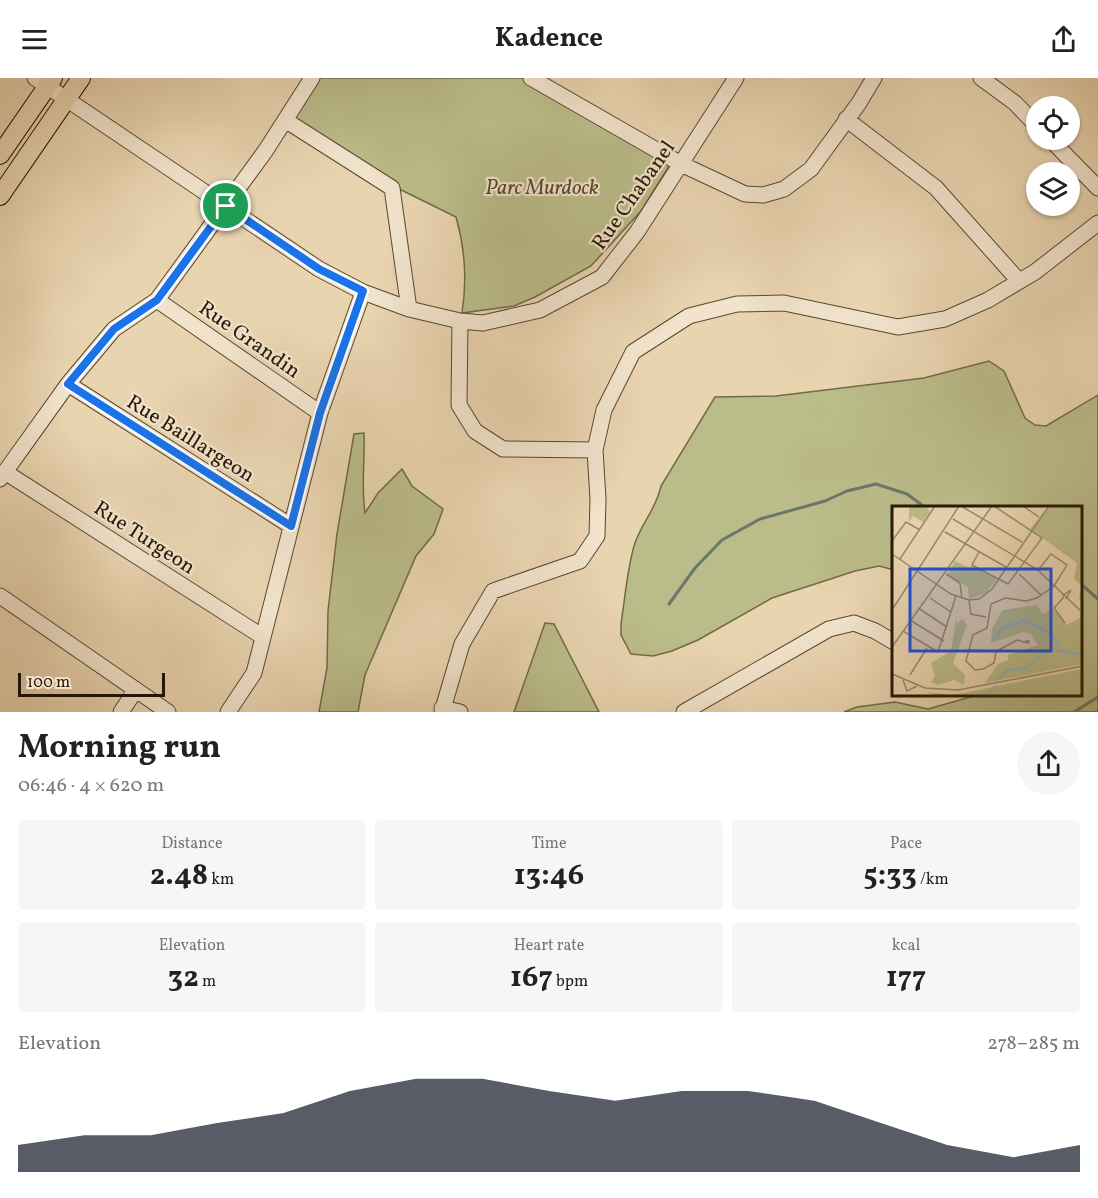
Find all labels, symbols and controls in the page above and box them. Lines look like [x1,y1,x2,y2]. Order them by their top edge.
text: Kadence [495,20,603,58]
icon: menu [18,23,51,56]
icon: share [1047,23,1080,56]
map controls [1026,96,1080,216]
button: locate [1026,96,1080,150]
street label: Rue Chabanel [586,135,683,257]
button: layers [1026,162,1080,216]
park label: Parc Murdock [485,174,599,203]
pin [200,180,251,231]
icon: arrive [209,189,242,222]
street label: Rue Grandin [192,294,306,386]
street label: Rue Baillargeon [120,388,260,490]
street label: Rue Turgeon [88,495,201,582]
inset map [892,506,1083,697]
scale bar [18,670,165,698]
text: 100 m [27,672,70,694]
text: Morning run [18,726,221,772]
button: share [1017,732,1080,795]
text: 06:46 · 4 × 620 m [18,772,164,800]
text: Distance [161,833,223,855]
text: Time [531,833,567,855]
text: Pace [890,833,922,855]
text: 2.48 [150,855,208,897]
text: 13:46 [514,855,584,897]
text: 5:33 [863,855,917,897]
text: km [208,869,234,891]
text: /km [917,869,949,891]
text: Elevation [159,935,225,957]
text: Heart rate [514,935,584,957]
text: kcal [892,935,920,957]
text: 32 [168,957,199,999]
text: 167 [510,957,553,999]
text: 177 [886,957,926,999]
text: m [199,971,216,993]
text: bpm [553,971,588,993]
text: Elevation [18,1030,101,1058]
text: 278–285 m [987,1030,1080,1058]

